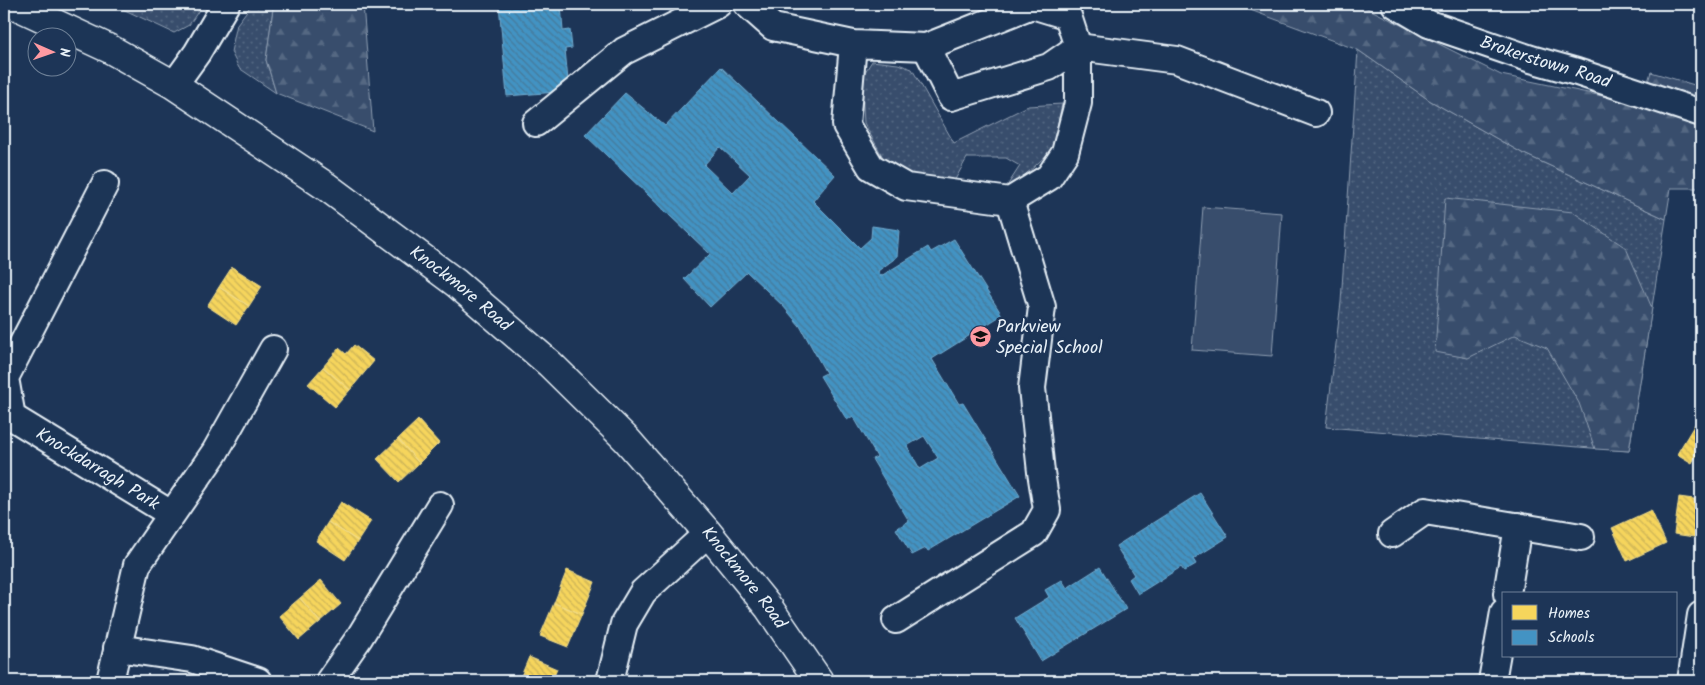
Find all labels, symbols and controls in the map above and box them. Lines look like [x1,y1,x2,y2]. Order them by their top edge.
north arrow [28,28,78,78]
street label: Brokerstown Road [1476,28,1616,97]
text: N [53,48,75,57]
street label: Knockmore Road [403,238,519,340]
place label: Parkview Special School [996,313,1103,363]
school or university icon: Parkview Special School [968,325,992,349]
street label: Knockdarragh Park [30,420,166,518]
street label: Knockmore Road [694,520,795,636]
legend [1502,592,1678,658]
text: Homes [1548,602,1591,626]
text: Schools [1548,626,1595,650]

